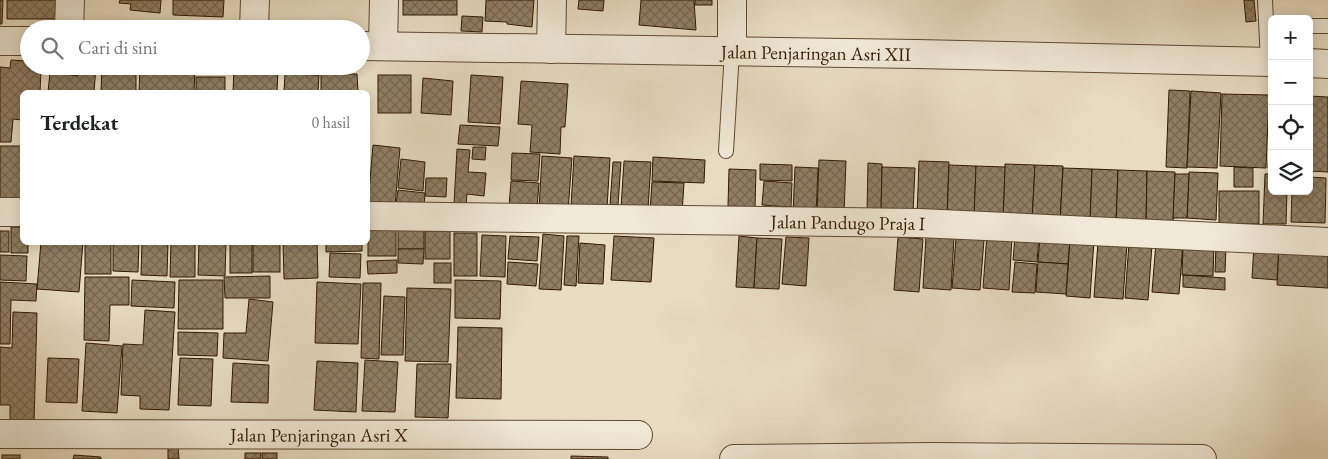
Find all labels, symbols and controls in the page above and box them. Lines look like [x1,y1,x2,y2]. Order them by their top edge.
map controls [1268,15,1313,195]
button: + [1268,15,1313,60]
search box [20,20,370,75]
icon: search [38,34,66,62]
text: Cari di sini [78,35,157,60]
street label: Jalan Penjaringan Asri XII [719,39,912,67]
button: − [1268,60,1313,105]
button: locate [1268,105,1313,150]
text: Terdekat [40,109,118,136]
text: 0 hasil [312,112,350,133]
button: layers [1268,150,1313,195]
street label: Jalan Pandugo Praja I [768,209,926,236]
street label: Jalan Penjaringan Asri X [228,422,408,448]

